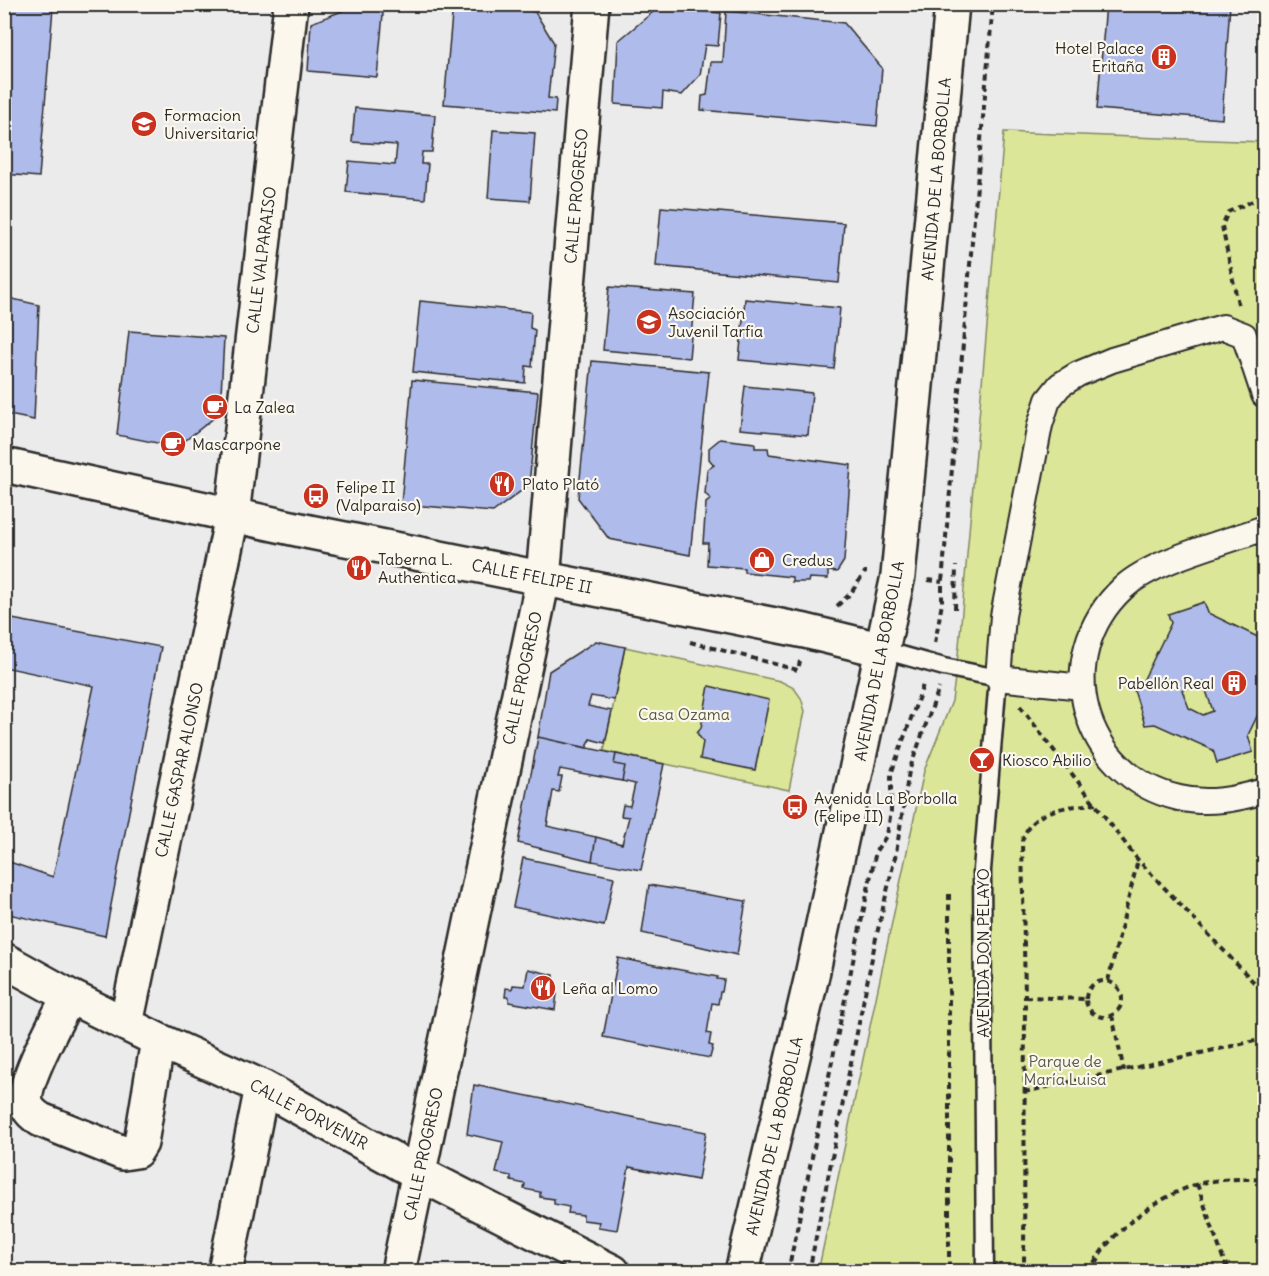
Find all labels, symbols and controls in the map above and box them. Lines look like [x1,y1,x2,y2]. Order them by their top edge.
place label: Hotel Palace Eritaña [1055,38,1144,76]
building icon: Hotel Palace Eritaña [1149,42,1179,72]
street label: AVENIDA DE LA BORBOLLA [917,77,955,281]
place label: Formacion Universitaria [164,105,255,143]
school or university icon: Formacion Universitaria [129,109,159,139]
street label: CALLE PROGRESO [560,127,592,265]
street label: CALLE VALPARAISO [242,185,280,335]
place label: Asociación Juvenil Tarfia [668,303,763,341]
school or university icon: Asociación Juvenil Tarfia [634,307,664,337]
cafe icon: La Zalea [200,392,230,422]
place label: La Zalea [234,397,295,417]
cafe icon: Mascarpone [158,429,188,459]
place label: Mascarpone [192,434,281,454]
restaurant icon: Plato Plató [487,469,517,499]
place label: Plato Plató [522,474,599,494]
place label: Felipe II (Valparaiso) [336,477,421,515]
bus stop icon: Felipe II (Valparaiso) [301,481,331,511]
shop icon: Credus [747,545,777,575]
place label: Taberna L. Authentica [378,549,456,587]
place label: Credus [782,550,833,570]
restaurant icon: Taberna L. Authentica [344,553,374,583]
street label: CALLE FELIPE II [470,555,594,597]
street label: AVENIDA DE LA BORBOLLA [850,559,908,763]
street label: CALLE PROGRESO [498,609,546,747]
building icon: Pabellón Real [1219,668,1249,698]
place label: Pabellón Real [1118,673,1214,693]
street label: CALLE GASPAR ALONSO [151,681,207,859]
park label: Casa Ozama [638,704,730,724]
bar icon: Kiosco Abilio [967,745,997,775]
place label: Kiosco Abilio [1002,750,1091,770]
place label: Avenida La Borbolla (Felipe II) [814,788,957,826]
bus stop icon: Avenida La Borbolla (Felipe II) [780,792,810,822]
street label: AVENIDA DON PELAYO [973,868,993,1038]
restaurant icon: Leña al Lomo [528,973,558,1003]
place label: Leña al Lomo [562,978,658,998]
street label: AVENIDA DE LA BORBOLLA [741,1035,807,1237]
park label: Parque de María Luisa [1024,1051,1106,1089]
street label: CALLE PORVENIR [246,1074,372,1154]
street label: CALLE PROGRESO [399,1085,447,1223]

